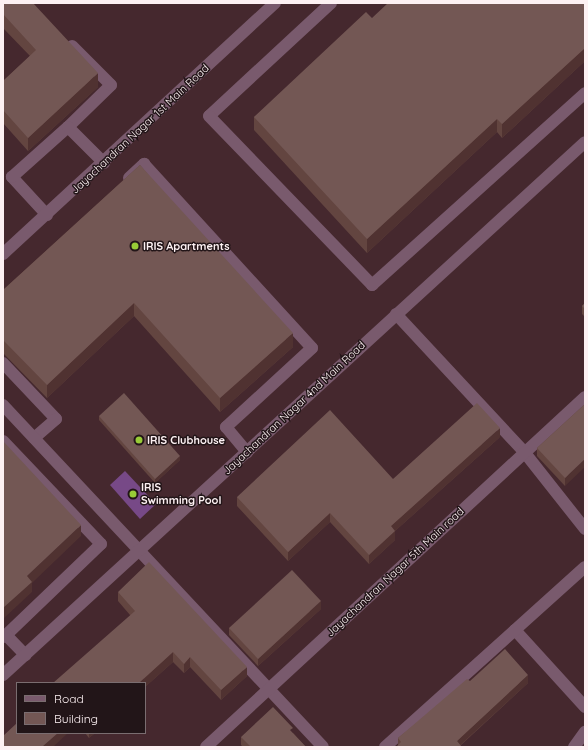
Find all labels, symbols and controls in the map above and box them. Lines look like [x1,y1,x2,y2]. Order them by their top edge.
street label: Jayachandran Nagar 1st Main Road [68,62,212,196]
place label: IRIS Apartments [143,239,230,253]
marker: IRIS Apartments [130,241,140,251]
street label: Jayachandran Nagar 4nd Main Road [220,339,368,477]
place label: IRIS Clubhouse [147,433,225,447]
marker: IRIS Clubhouse [134,435,144,445]
place label: IRIS Swimming Pool [141,481,221,507]
marker: IRIS Swimming Pool [128,489,138,499]
street label: Jayachandran Nagar 5th Main road [323,505,467,639]
legend [16,682,146,734]
text: Road [54,691,84,706]
text: Building [54,711,98,726]

